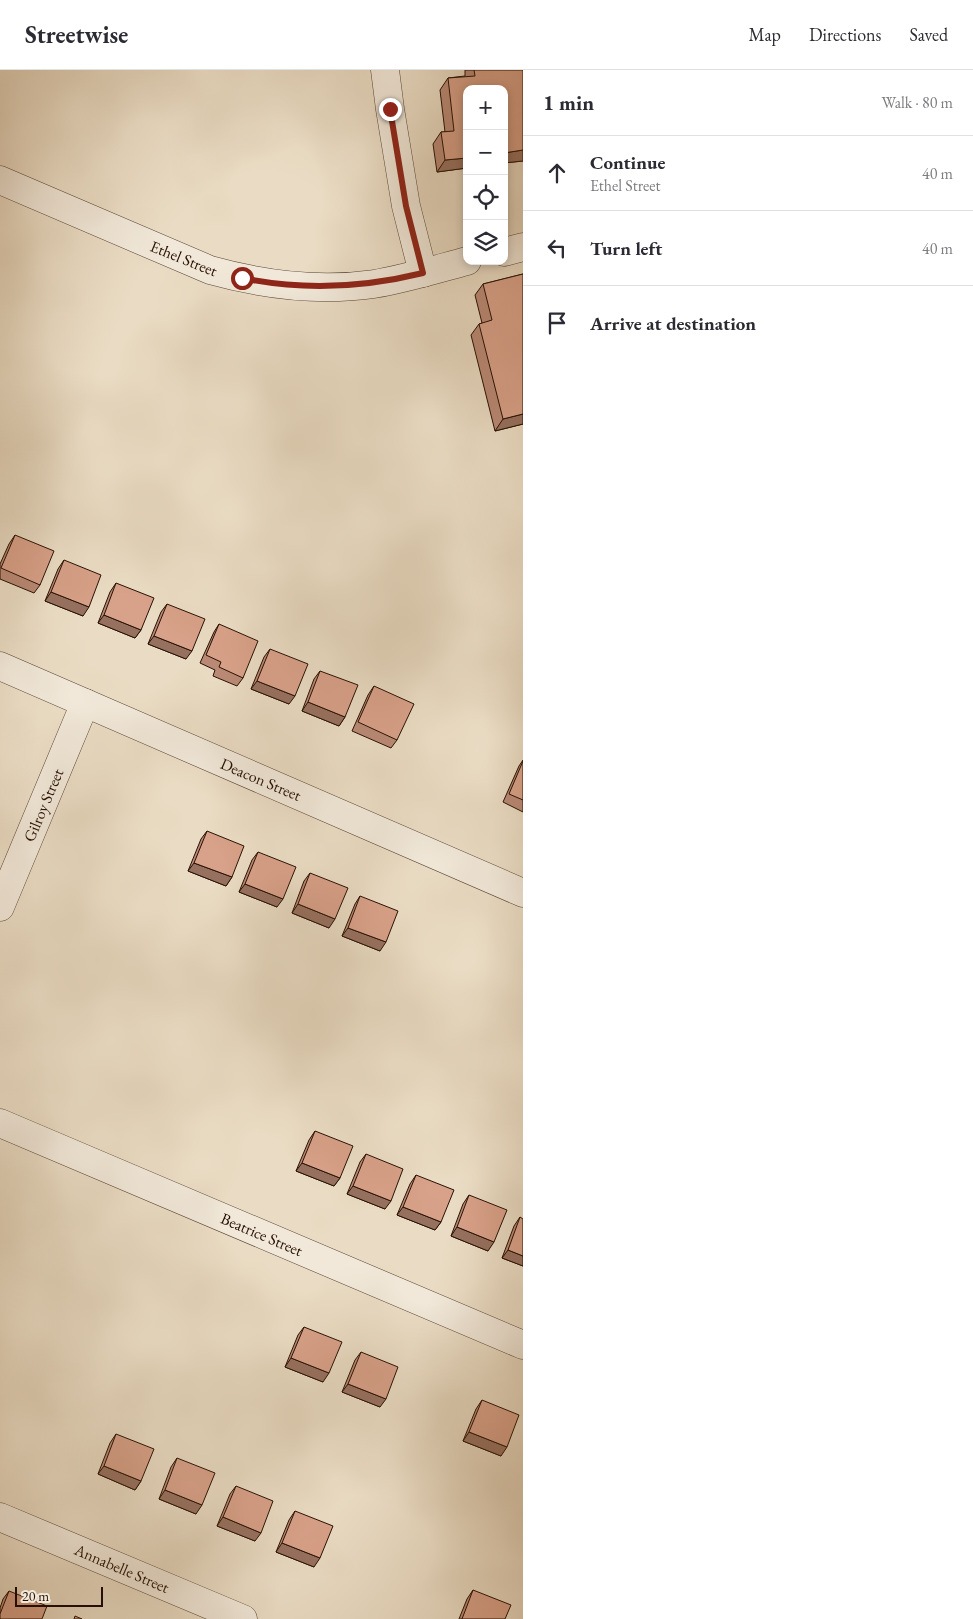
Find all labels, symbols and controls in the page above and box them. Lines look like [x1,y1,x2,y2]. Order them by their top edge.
text: Streetwise [25,19,128,50]
text: Map [749,23,781,46]
text: Directions [809,23,881,46]
text: Saved [909,23,948,46]
map controls [463,85,508,265]
button: + [463,85,508,130]
text: 1 min [543,89,594,116]
text: Walk · 80 m [882,92,953,113]
route end [379,98,402,121]
button: − [463,130,508,175]
text: Continue [590,150,665,175]
icon: ahead [543,159,571,187]
text: 40 m [922,163,953,184]
button: locate [463,175,508,220]
text: Ethel Street [590,175,660,196]
button: layers [463,220,508,265]
icon: left [543,234,571,262]
street label: Ethel Street [147,236,220,281]
text: Turn left [590,236,662,261]
text: 40 m [922,238,953,259]
route start [231,267,254,290]
icon: arrive [543,309,571,337]
text: Arrive at destination [590,311,756,336]
street label: Deacon Street [217,753,304,806]
street label: Gilroy Street [19,765,68,845]
street label: Beatrice Street [218,1208,306,1261]
street label: Annabelle Street [70,1539,172,1598]
scale bar [15,1584,102,1607]
text: 20 m [22,1587,49,1605]

